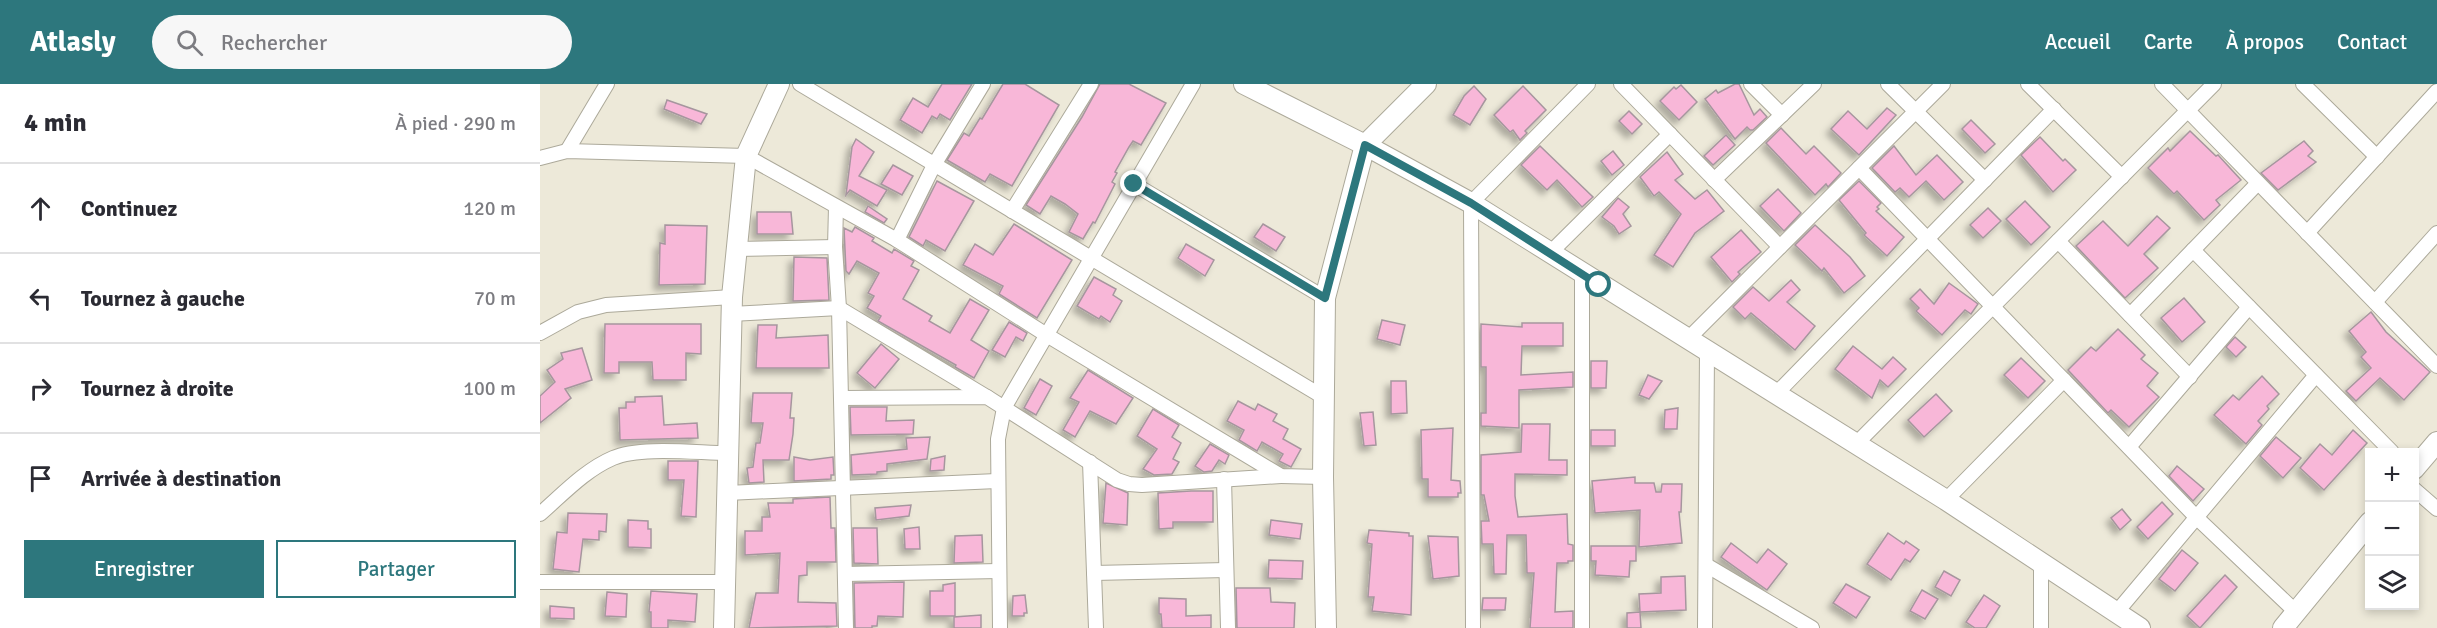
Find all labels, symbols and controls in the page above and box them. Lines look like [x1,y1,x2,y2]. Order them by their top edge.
search box [152,15,572,69]
text: Atlasly [30,25,116,59]
icon: search [173,26,206,59]
text: Rechercher [221,29,327,56]
text: Accueil [2045,29,2111,55]
text: Carte [2144,29,2193,55]
text: À propos [2226,29,2304,55]
text: Contact [2337,29,2407,55]
text: 4 min [24,107,87,139]
text: À pied · 290 m [395,111,516,136]
route end [1120,170,1146,196]
icon: ahead [24,192,57,225]
text: Continuez [81,195,177,222]
text: 120 m [463,196,516,221]
route start [1585,271,1611,297]
icon: left [24,282,57,315]
text: Tournez à gauche [81,285,245,312]
text: 70 m [474,286,516,311]
icon: right [24,372,57,405]
text: Tournez à droite [81,375,234,402]
text: 100 m [463,376,516,401]
map controls [2365,448,2419,610]
button: + [2365,448,2419,502]
icon: arrive [24,462,57,495]
text: Arrivée à destination [81,465,281,492]
button: − [2365,502,2419,556]
button: Enregistrer [24,540,264,598]
button: Partager [276,540,516,598]
button: layers [2365,556,2419,610]

